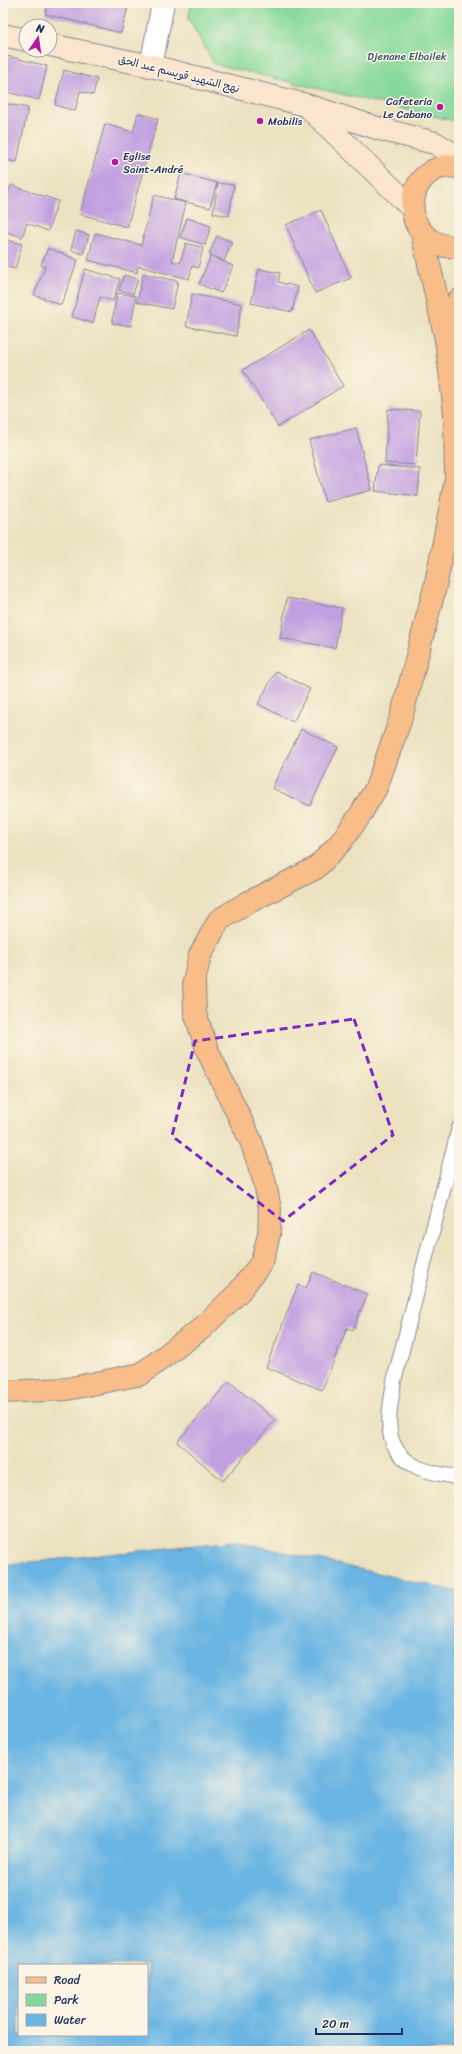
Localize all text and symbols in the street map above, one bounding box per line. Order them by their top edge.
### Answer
north arrow [18,18,58,58]
text: N [33,18,46,39]
park label: Djenane Elbailek [367,47,447,66]
street label: نهج الشهيد قويسم عبد الحق [116,50,242,98]
place label: Cafeteria Le Cabano [383,92,432,124]
marker: Cafeteria Le Cabano [435,102,445,112]
place label: Mobilis [268,112,303,131]
marker: Mobilis [255,116,265,126]
place label: Eglise Saint-André [123,147,184,179]
marker: Eglise Saint-André [110,157,120,167]
legend [18,1964,148,2036]
text: Road [54,1969,81,1991]
text: Park [54,1989,79,2011]
text: Water [54,2009,87,2031]
scale bar [316,2010,402,2036]
text: 20 m [322,2013,349,2035]

